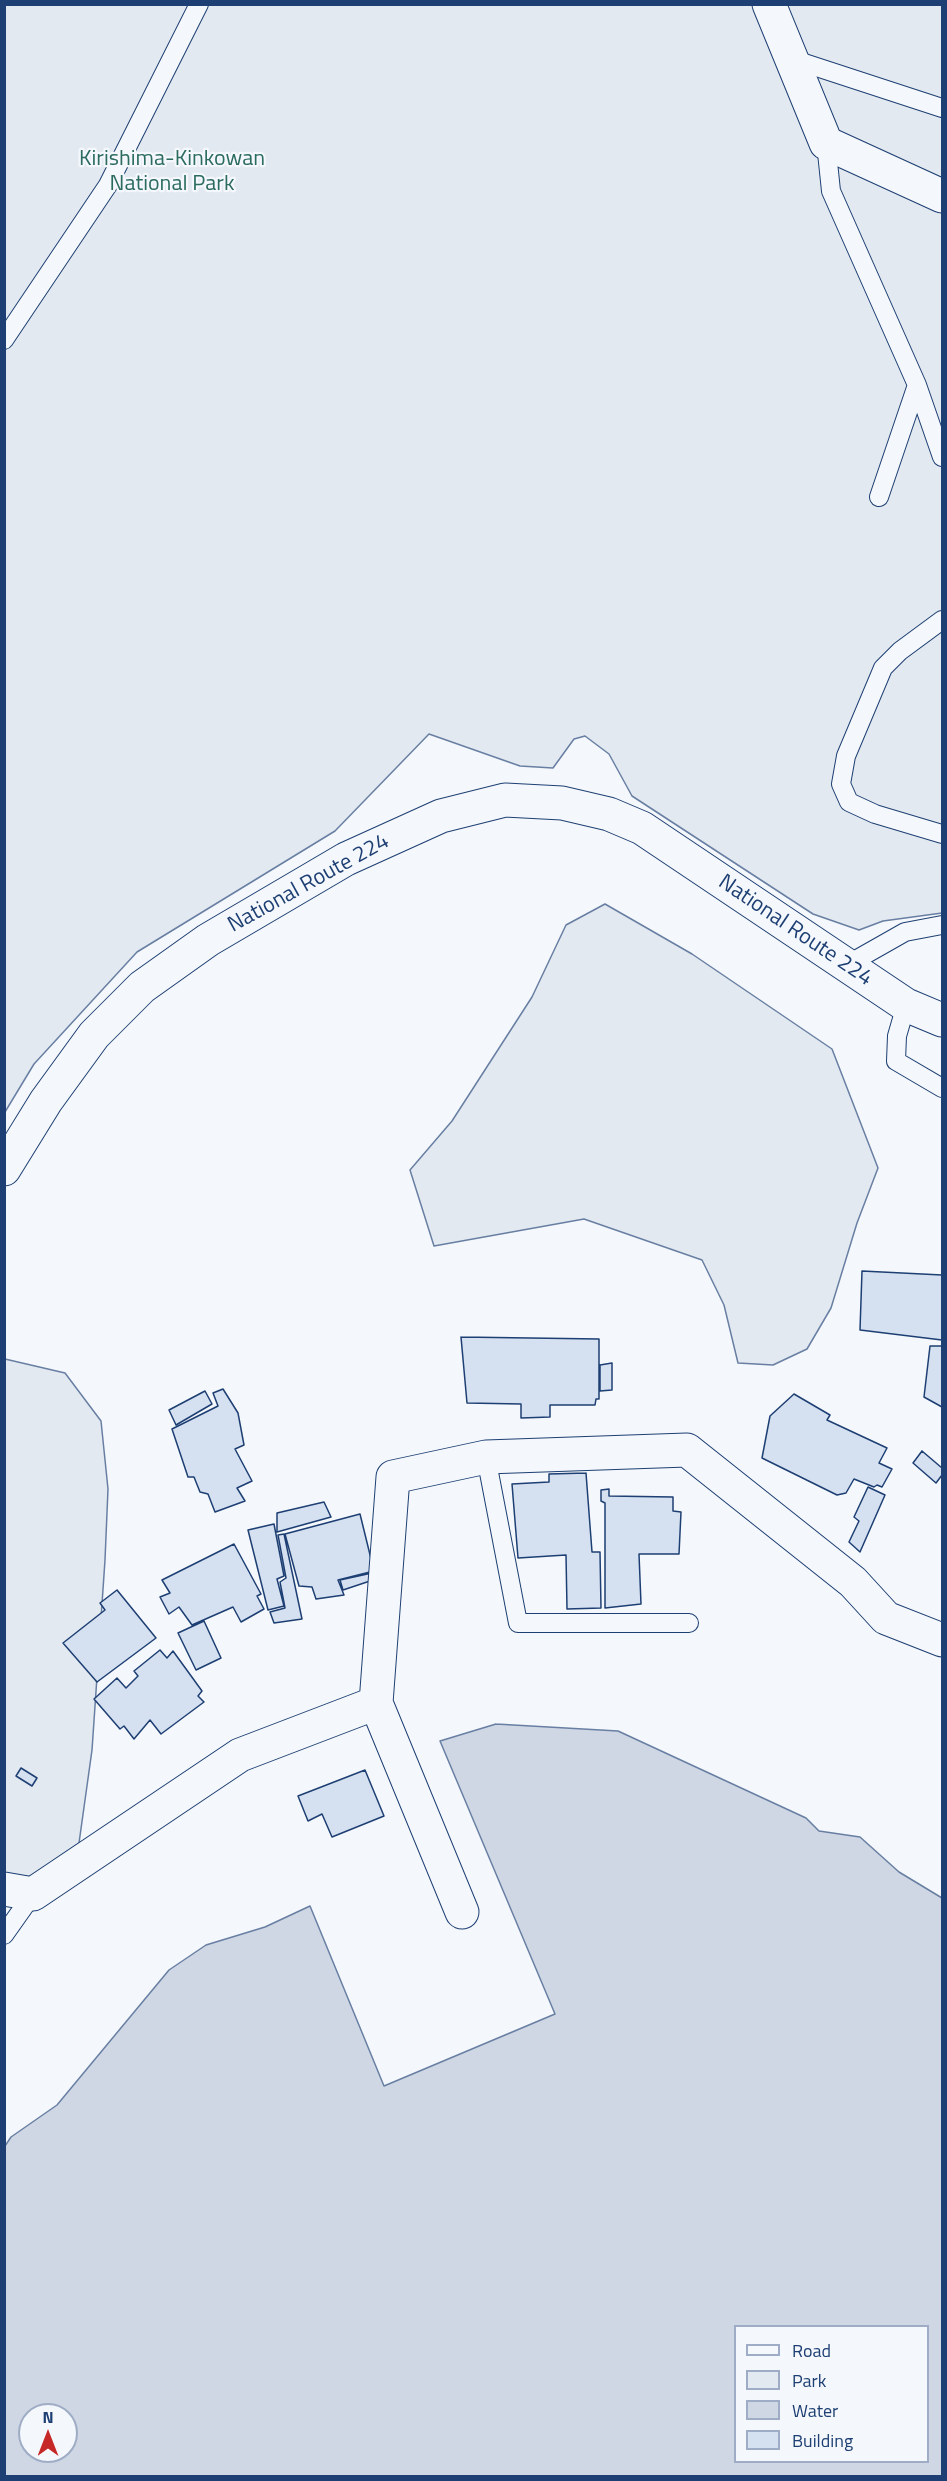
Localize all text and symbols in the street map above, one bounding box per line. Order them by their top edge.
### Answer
park label: Kirishima-Kinkowan National Park [79,147,265,198]
street label: National Route 224 [224,829,394,939]
street label: National Route 224 [713,870,877,992]
legend [734,2325,929,2463]
text: Road [792,2337,831,2364]
text: Park [792,2367,826,2394]
text: Water [792,2397,838,2424]
north arrow [18,2403,78,2463]
text: N [42,2405,54,2429]
text: Building [792,2427,853,2454]

